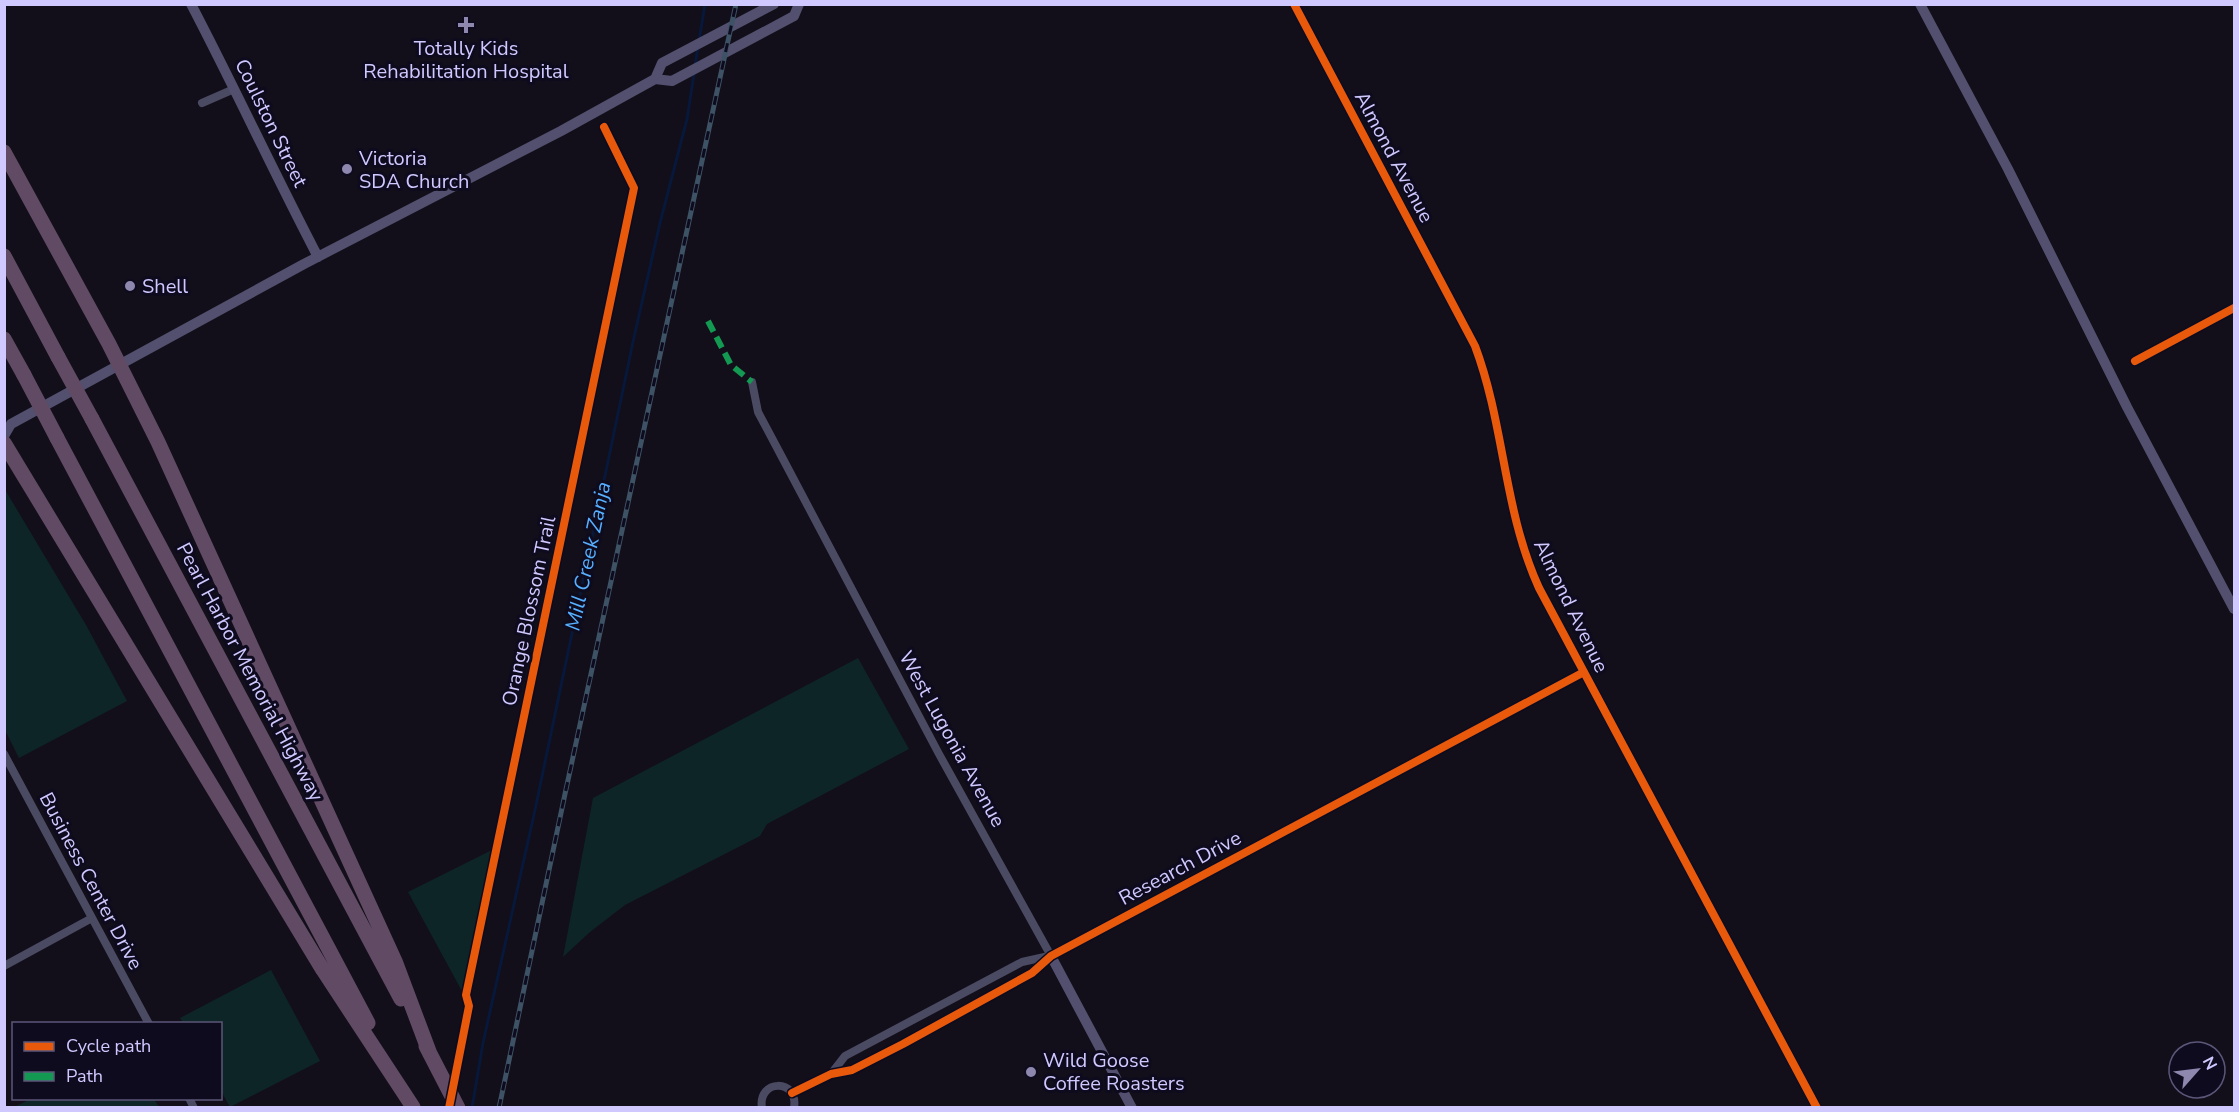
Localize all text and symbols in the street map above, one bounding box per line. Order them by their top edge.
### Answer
marker: Totally Kids Rehabilitation Hospital [457,16,475,34]
place label: Totally Kids Rehabilitation Hospital [363,35,569,85]
street label: Coulston Street [228,54,314,193]
street label: Almond Avenue [1348,87,1440,227]
place label: Victoria SDA Church [358,145,469,195]
marker: Victoria SDA Church [340,162,354,176]
place label: Shell [142,273,188,300]
marker: Shell [123,279,137,293]
water label: Mill Creek Zanja [559,479,617,633]
street label: Orange Blossom Trail [496,513,562,709]
street label: Almond Avenue [1527,535,1615,677]
street label: Pearl Harbor Memorial Highway [170,538,330,807]
street label: West Lugonia Avenue [892,646,1012,832]
street label: Business Center Drive [33,788,149,974]
street label: Research Drive [1114,824,1246,912]
legend [12,1022,222,1100]
text: Cycle path [66,1034,151,1058]
north arrow [2167,1040,2227,1100]
place label: Wild Goose Coffee Roasters [1043,1047,1185,1097]
text: N [2197,1053,2222,1074]
text: Path [66,1064,103,1088]
marker: Wild Goose Coffee Roasters [1024,1065,1038,1079]

